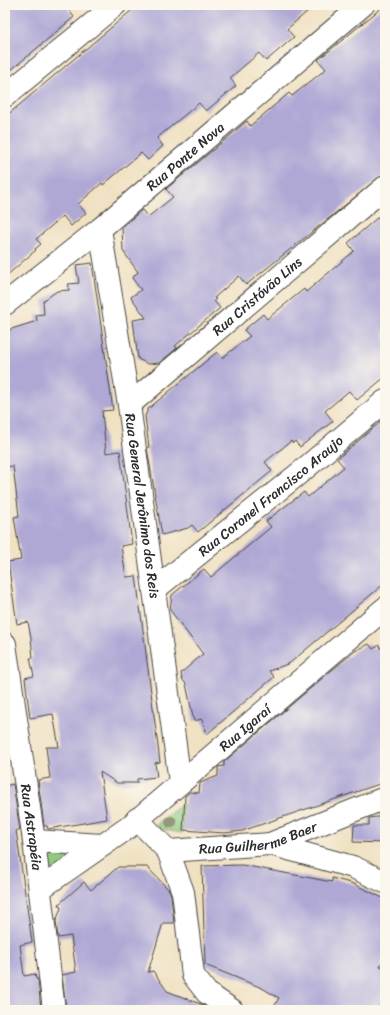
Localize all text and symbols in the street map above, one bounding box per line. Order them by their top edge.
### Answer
street label: Rua Ponte Nova [140,115,230,197]
street label: Rua Cristóvão Lins [206,250,308,342]
street label: Rua General Jerônimo dos Reis [118,412,168,600]
street label: Rua Coronel Francisco Araujo [192,429,349,563]
street label: Rua Igaraí [213,696,279,758]
street label: Rua Astrapéia [13,782,50,872]
street label: Rua Guilherme Baer [198,813,322,861]

